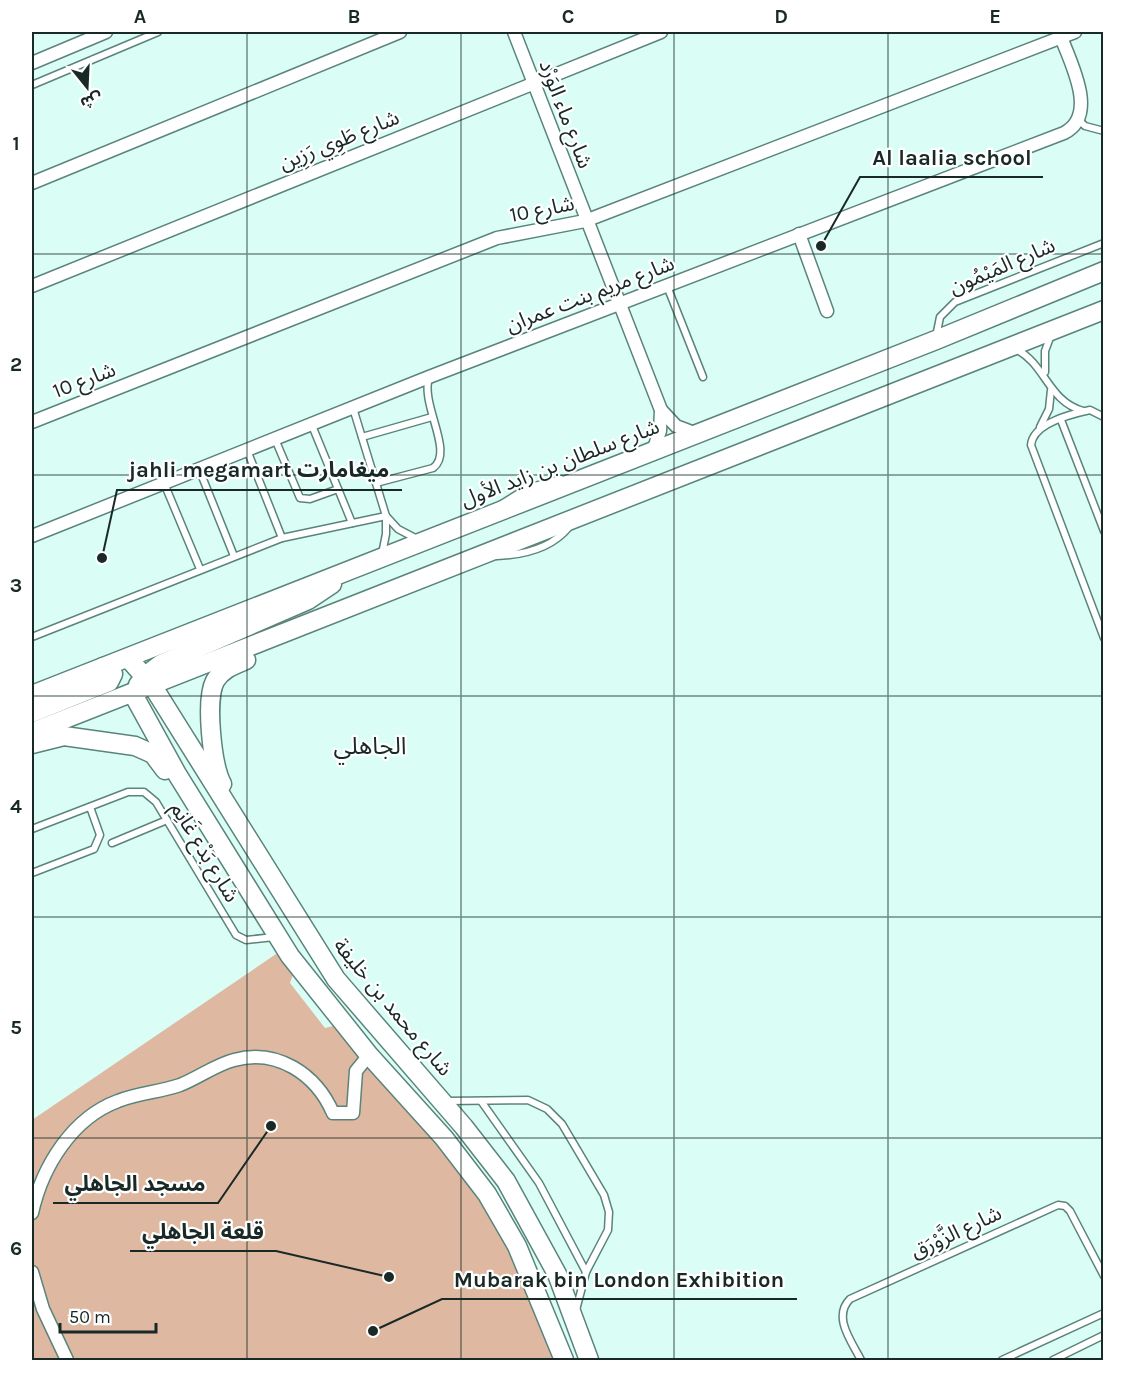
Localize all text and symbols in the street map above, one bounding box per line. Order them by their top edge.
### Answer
text: A [134,5,147,28]
text: B [348,5,360,28]
text: C [562,5,574,28]
text: D [774,5,788,28]
text: E [989,5,1001,28]
street label: شارع ماء الوَرْد [532,56,598,173]
north arrow [57,57,117,117]
text: ش [78,88,105,113]
street label: شارع طَوِي رَزِين [275,105,404,179]
text: 1 [12,132,20,155]
callout: Al laalia school [860,137,1043,177]
text: Al laalia school [872,145,1032,171]
street label: شارع 10 [508,191,577,230]
street label: شارع المَيْمُون [945,233,1060,302]
street label: شارع مريم بنت عمران [502,251,679,340]
text: 2 [10,353,22,376]
street label: شارع 10 [49,357,120,406]
street label: شارع سلطان بن زايد الأول [457,414,664,515]
callout: jahli megamart ميغامارت [117,450,402,490]
text: jahli megamart ميغامارت [127,457,389,483]
text: 3 [10,574,22,597]
district label: الجاهلي [334,732,406,765]
text: 4 [10,795,22,818]
street label: شارع بَدْع غَانِم [163,797,245,908]
street label: شارع محمد بن خليفة [326,934,457,1082]
text: 5 [10,1016,22,1039]
callout: مسجد الجاهلي [53,1163,218,1203]
text: مسجد الجاهلي [65,1171,205,1201]
street label: شارع الزَّوْرَق [905,1198,1006,1266]
callout: قلعة الجاهلي [130,1211,276,1251]
text: قلعة الجاهلي [142,1219,264,1249]
text: 6 [10,1237,22,1260]
callout: Mubarak bin London Exhibition [442,1259,797,1299]
text: Mubarak bin London Exhibition [454,1267,784,1293]
scale bar [60,1296,156,1334]
text: 50 m [69,1306,111,1328]

